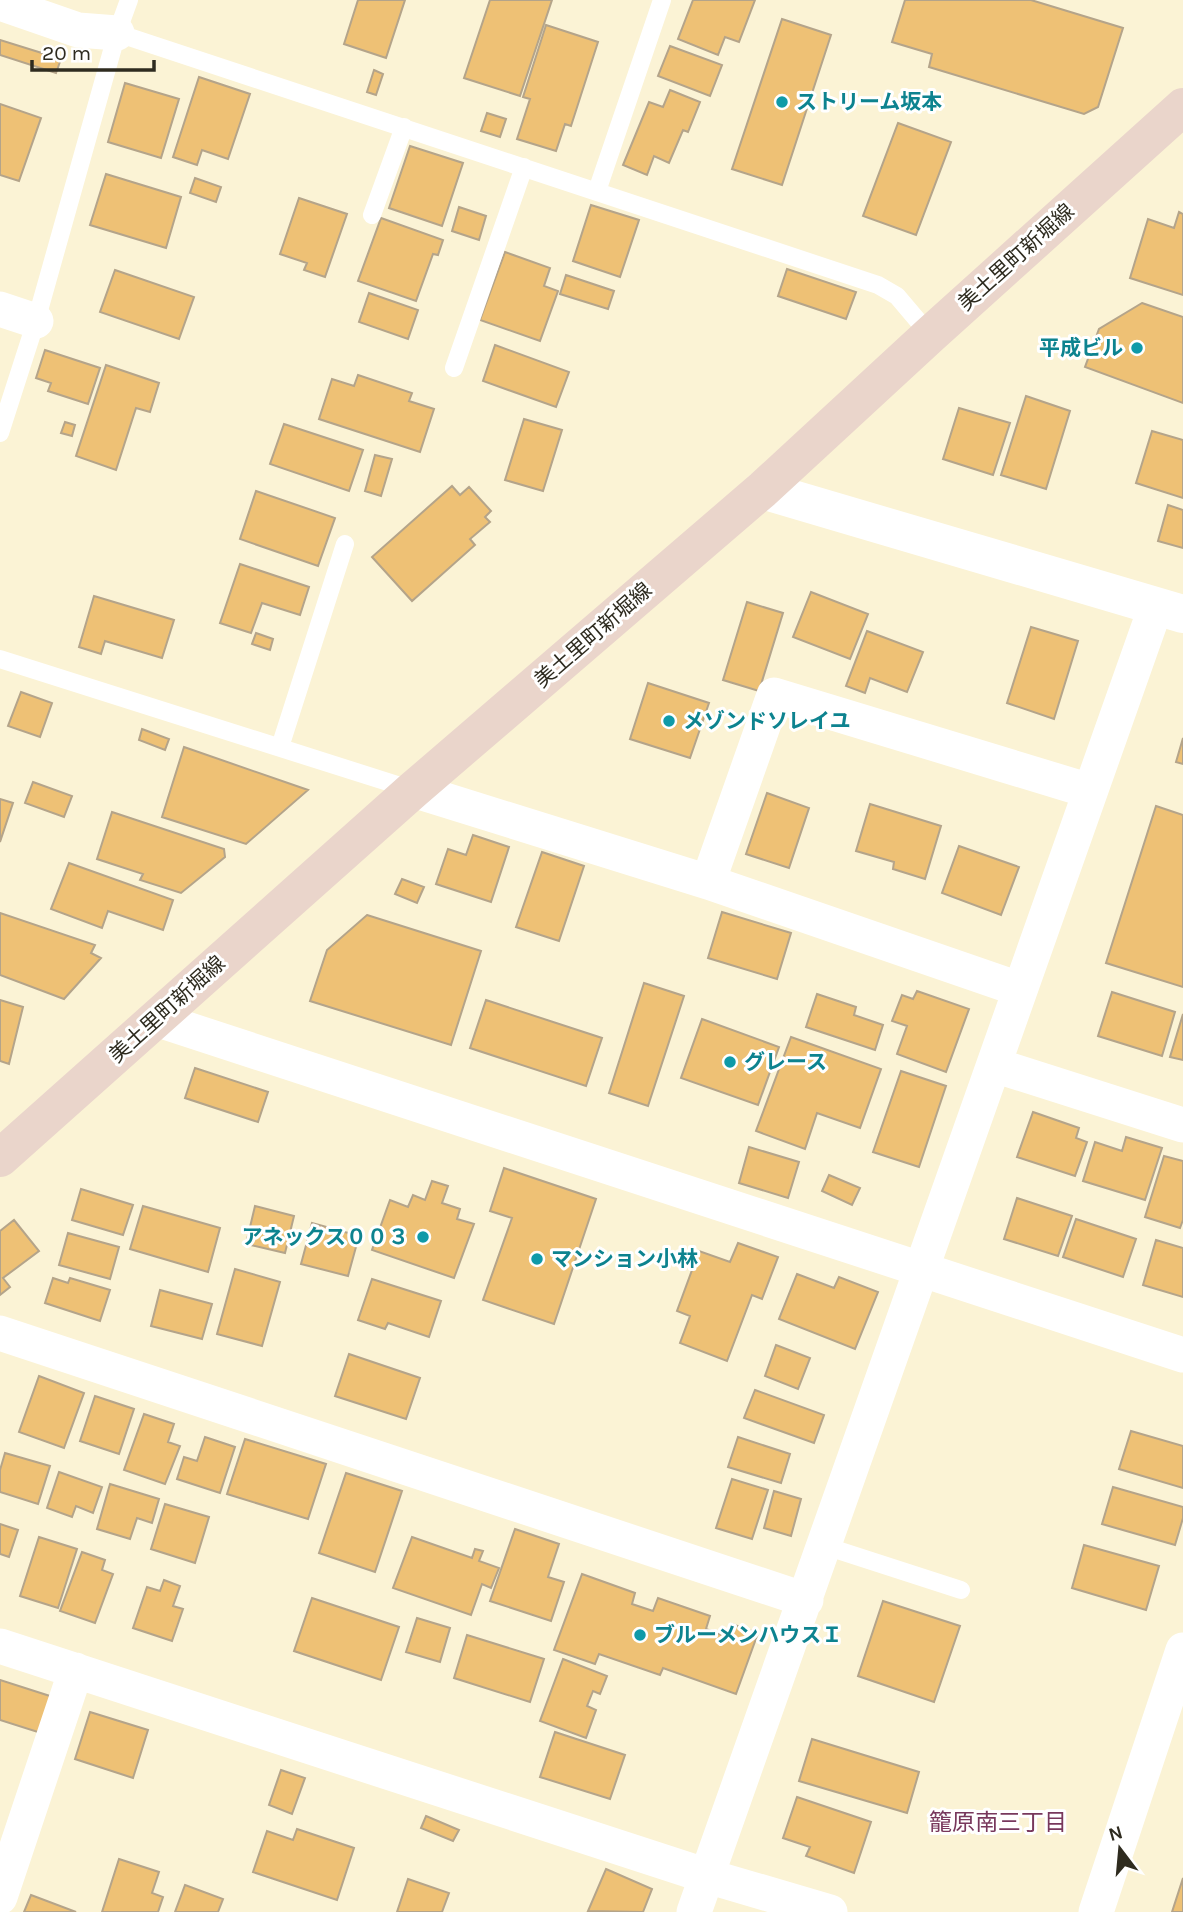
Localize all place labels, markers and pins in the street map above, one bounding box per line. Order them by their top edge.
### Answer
place label: ストリーム坂本 [796,90,942,114]
marker: ストリーム坂本 [774,94,790,110]
place label: 平成ビル [1039,336,1123,360]
marker: 平成ビル [1129,340,1145,356]
place label: メゾンドソレイユ [683,709,851,733]
marker: メゾンドソレイユ [661,713,677,729]
place label: グレース [744,1050,827,1074]
marker: グレース [722,1054,738,1070]
place label: アネックス００３ [242,1225,409,1249]
marker: アネックス００３ [415,1229,431,1245]
place label: マンション小林 [551,1247,698,1271]
marker: マンション小林 [529,1251,545,1267]
place label: ブルーメンハウスＩ [654,1623,842,1647]
marker: ブルーメンハウスＩ [632,1627,648,1643]

